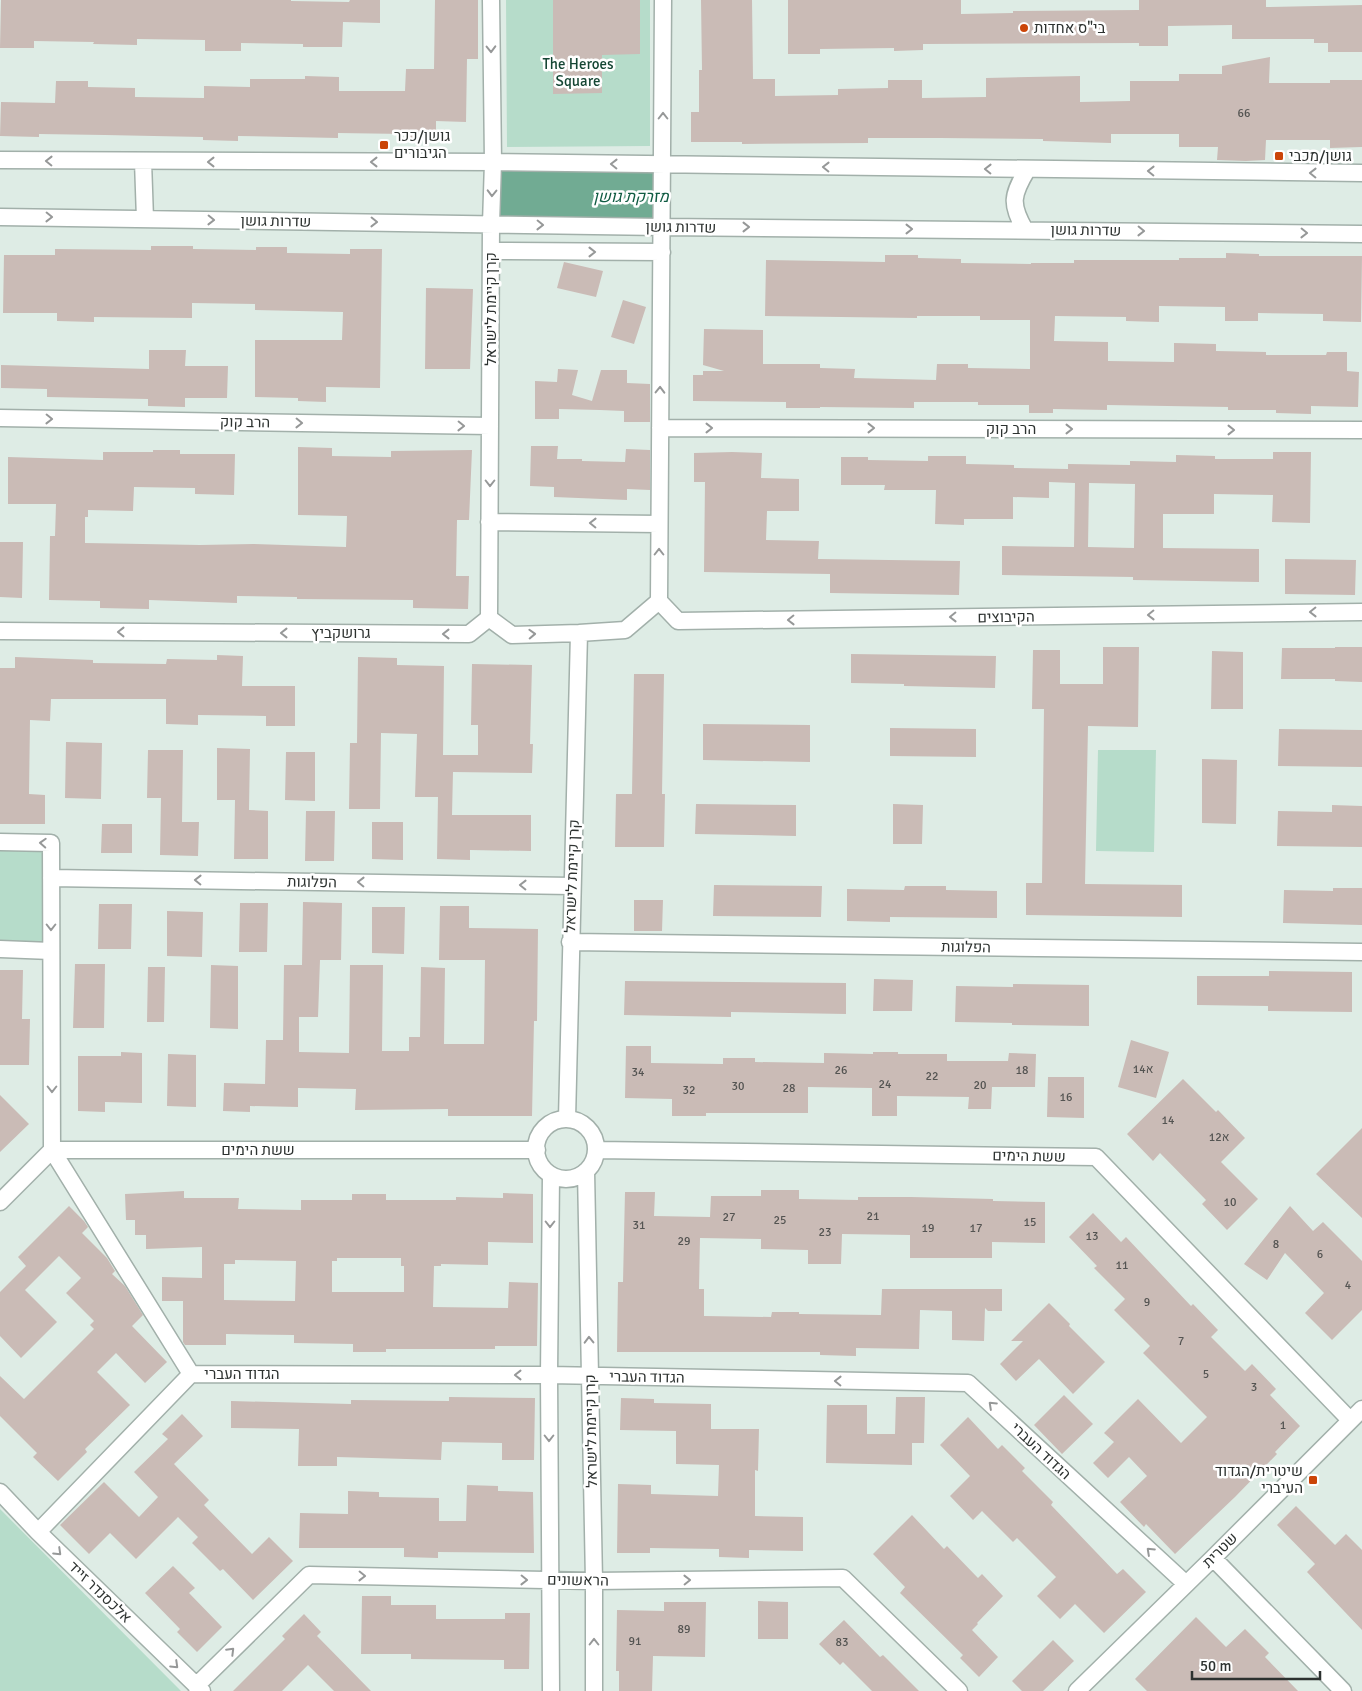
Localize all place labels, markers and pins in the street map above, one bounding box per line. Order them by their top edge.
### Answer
place label: בי"ס אחדות [1034,19,1105,37]
marker: בי"ס אחדות [1018,22,1030,34]
place label: גושן/ככר הגיבורים [394,127,450,162]
marker: גושן/ככר הגיבורים [378,139,390,151]
place label: גושן/מכבי [1289,147,1352,165]
marker: גושן/מכבי [1273,150,1285,162]
place label: שיטרית/הגדוד העיברי [1215,1462,1303,1497]
marker: שיטרית/הגדוד העיברי [1307,1474,1319,1486]

